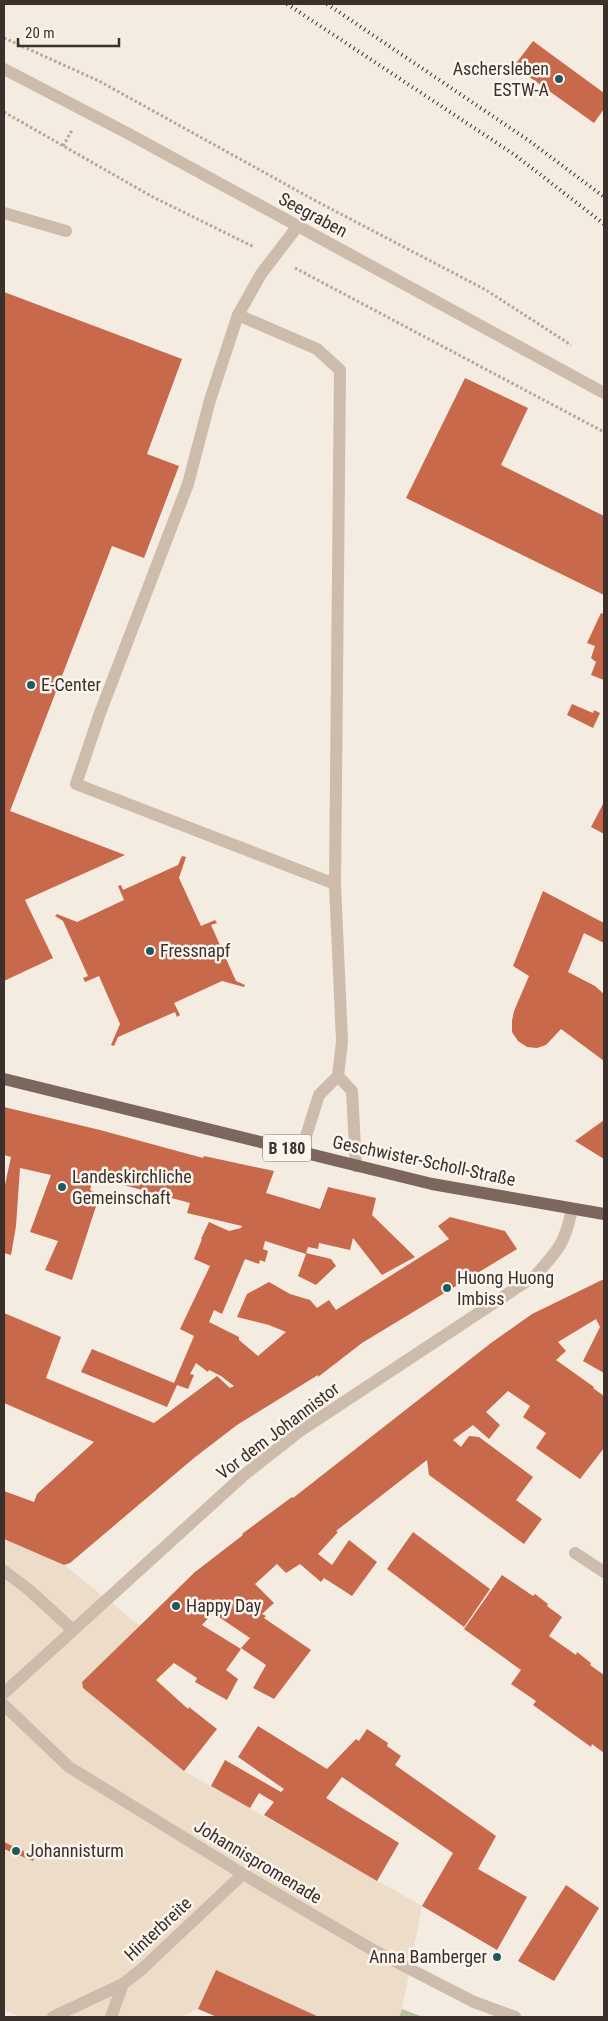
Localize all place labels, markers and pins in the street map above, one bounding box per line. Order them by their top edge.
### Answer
place label: Aschersleben ESTW-A [453,58,550,100]
marker: Aschersleben ESTW-A [553,73,565,85]
place label: E-Center [41,674,102,695]
marker: E-Center [25,679,37,691]
place label: Fressnapf [160,940,231,961]
marker: Fressnapf [144,945,156,957]
place label: Landeskirchliche Gemeinschaft [72,1166,192,1208]
marker: Landeskirchliche Gemeinschaft [56,1181,68,1193]
place label: Huong Huong Imbiss [457,1267,554,1309]
marker: Huong Huong Imbiss [441,1282,453,1294]
place label: Happy Day [186,1595,262,1616]
marker: Happy Day [170,1600,182,1612]
place label: Johannisturm [26,1840,124,1861]
marker: Johannisturm [10,1845,22,1857]
place label: Anna Bamberger [369,1946,488,1967]
marker: Anna Bamberger [491,1951,503,1963]

